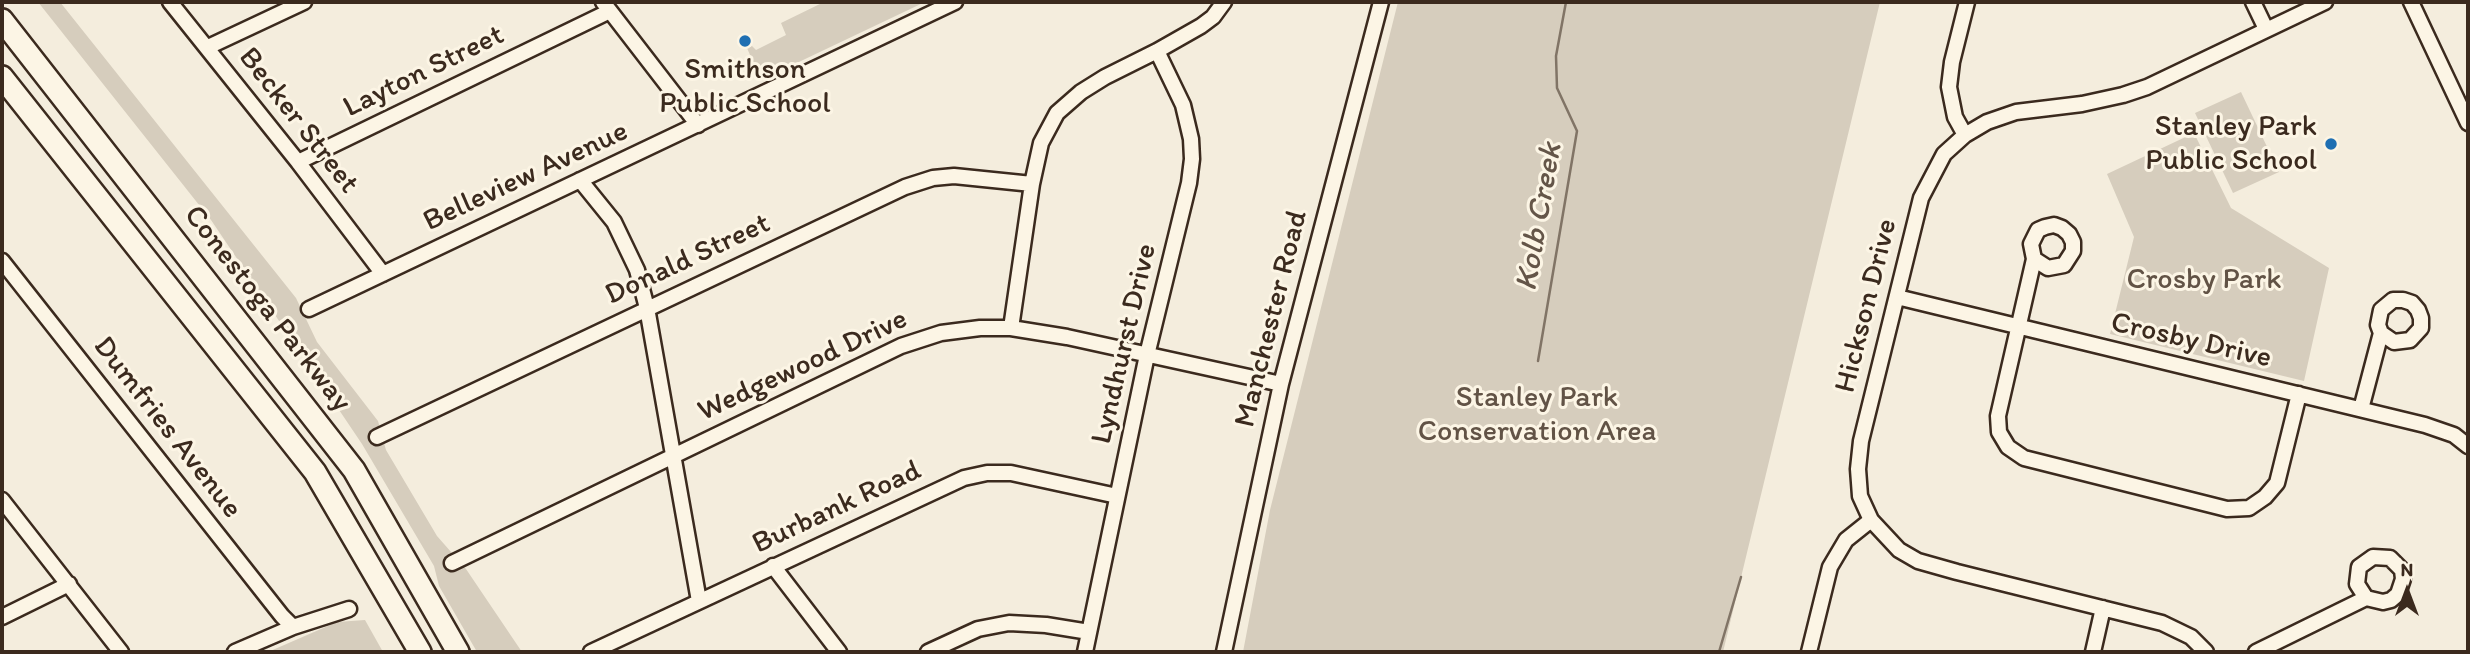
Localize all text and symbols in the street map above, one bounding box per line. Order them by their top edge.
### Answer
street label: Layton Street [338,18,510,126]
marker: Smithson Public School [737,33,753,49]
street label: Becker Street [230,41,366,201]
place label: Smithson Public School [659,52,831,122]
place label: Stanley Park Public School [2145,109,2317,180]
street label: Belleview Avenue [418,114,634,240]
marker: Stanley Park Public School [2323,136,2339,152]
water label: Kolb Creek [1508,140,1572,294]
street label: Conestoga Parkway [175,199,359,419]
street label: Donald Street [600,206,776,314]
street label: Manchester Road [1228,207,1316,431]
street label: Hickson Drive [1828,215,1906,397]
street label: Lyndhurst Drive [1084,240,1166,448]
park label: Crosby Park [2126,262,2282,298]
street label: Wedgewood Drive [693,302,913,430]
street label: Crosby Drive [2107,305,2275,377]
street label: Dumfries Avenue [85,330,249,526]
park label: Stanley Park Conservation Area [1418,380,1656,450]
street label: Burbank Road [747,453,927,563]
north arrow [2372,556,2442,626]
text: N [2401,558,2413,581]

